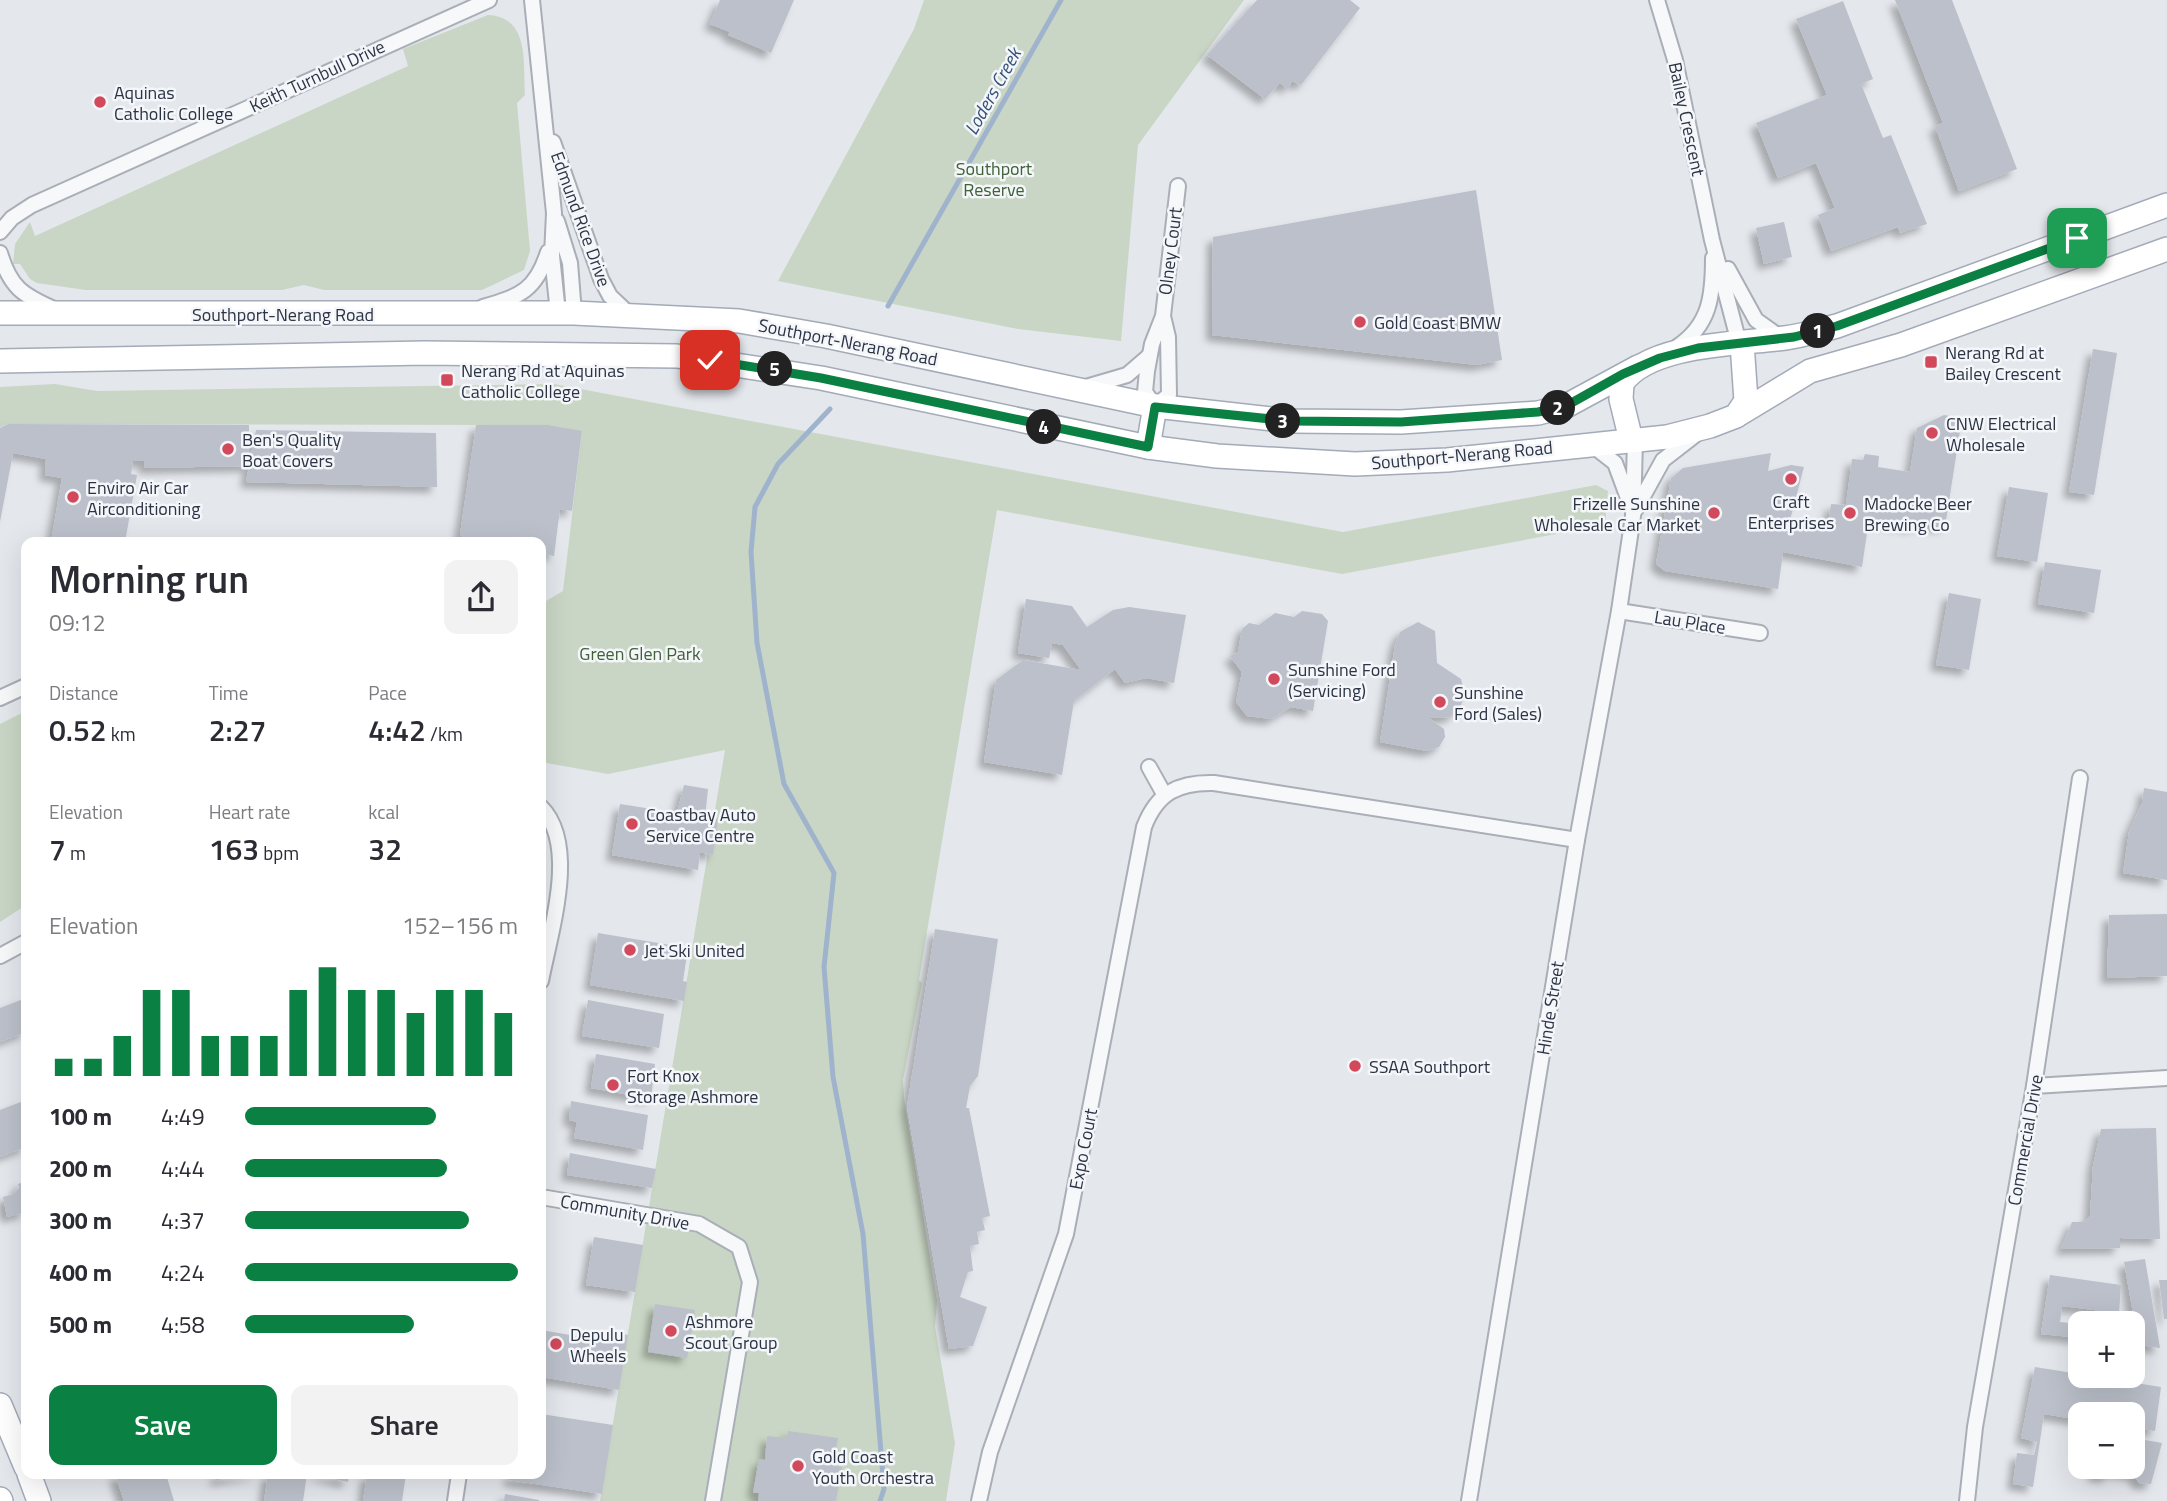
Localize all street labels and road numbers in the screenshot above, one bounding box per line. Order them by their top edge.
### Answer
street label: Keith Turnbull Drive [245,33,389,119]
street label: Bailey Crescent [1662,60,1712,179]
street label: Edmund Rice Drive [544,148,618,290]
street label: Olney Court [1151,205,1189,297]
street label: Southport-Nerang Road [192,301,374,328]
street label: Southport-Nerang Road [756,311,940,373]
street label: Southport-Nerang Road [1370,434,1554,476]
street label: Lau Place [1652,603,1728,641]
street label: Hinde Street [1529,958,1571,1057]
street label: Commercial Drive [2000,1072,2050,1208]
street label: Expo Court [1062,1105,1104,1192]
street label: Community Drive [558,1187,692,1237]

